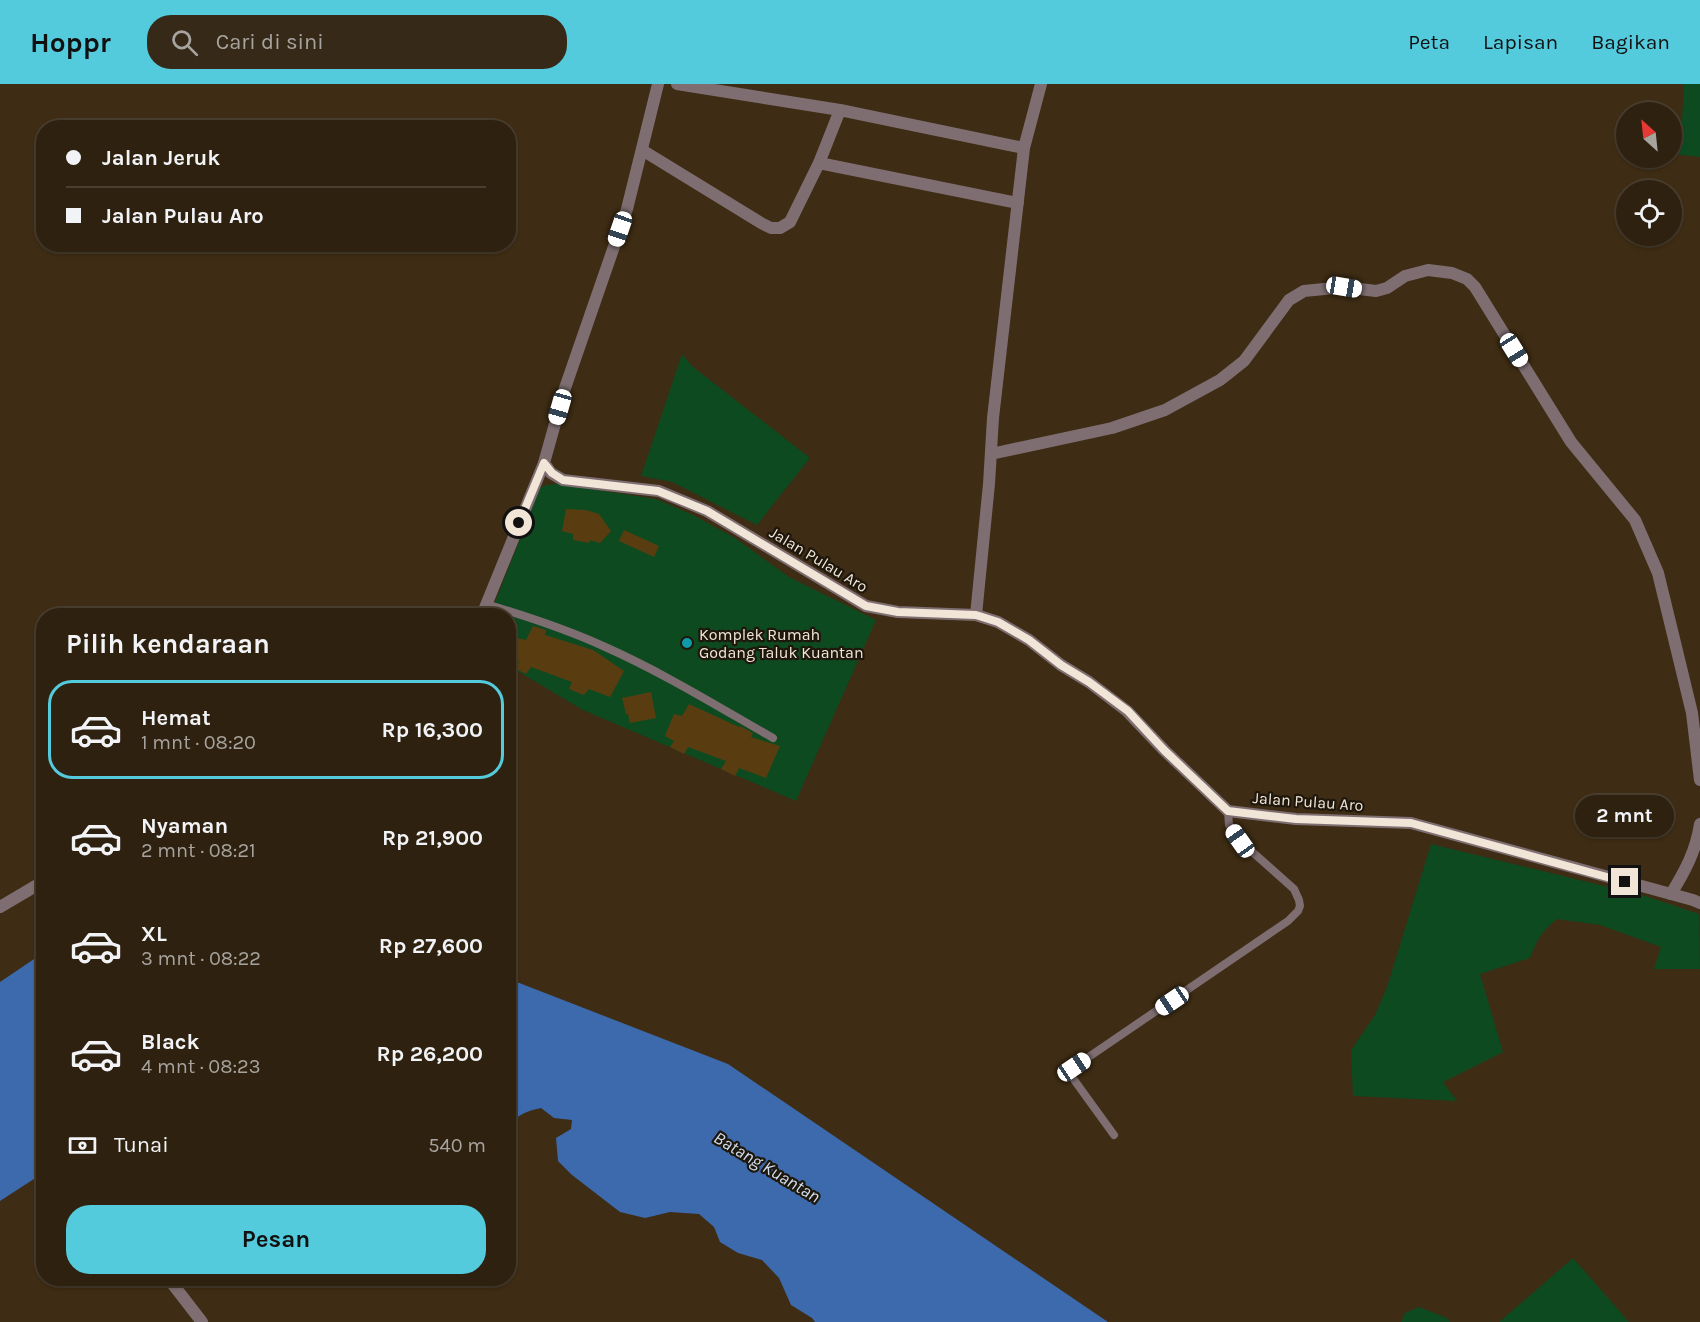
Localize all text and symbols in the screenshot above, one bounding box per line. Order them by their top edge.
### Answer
search box [147,15,567,69]
text: Hoppr [30,26,111,59]
icon: search [168,26,201,59]
text: Cari di sini [216,29,324,55]
text: Peta [1408,30,1450,54]
text: Lapisan [1483,30,1558,54]
text: Bagikan [1591,30,1670,54]
north arrow [1616,102,1682,168]
map controls [1616,102,1682,246]
text: Jalan Jeruk [102,145,220,171]
button: locate [1616,180,1682,246]
text: Jalan Pulau Aro [102,203,264,229]
car [606,209,634,249]
car [1325,275,1363,299]
car [1497,330,1531,370]
car [546,387,574,427]
route start [505,509,532,536]
street label: Jalan Pulau Aro [766,523,871,596]
place label: Komplek Rumah Godang Taluk Kuantan [699,625,864,662]
text: Pilih kendaraan [66,628,270,660]
marker: Komplek Rumah Godang Taluk Kuantan [680,636,694,650]
icon: car [69,703,123,757]
text: Hemat [141,705,211,731]
text: Rp 16,300 [382,717,483,743]
text: 1 mnt · 08:20 [141,731,256,754]
street label: Jalan Pulau Aro [1252,788,1364,815]
callout: 2 mnt [1576,795,1674,837]
text: 2 mnt [1596,804,1653,827]
icon: car [69,811,123,865]
text: Nyaman [141,813,228,839]
car [1222,821,1258,861]
text: Rp 21,900 [382,825,483,851]
text: 2 mnt · 08:21 [141,839,256,862]
route end [1611,868,1638,895]
icon: car [69,919,123,973]
text: XL [141,921,167,947]
text: Rp 27,600 [379,933,483,959]
text: 3 mnt · 08:22 [141,947,261,970]
car [1152,983,1192,1019]
icon: car [69,1027,123,1081]
text: Black [141,1029,200,1055]
text: Rp 26,200 [376,1041,483,1067]
car [1054,1049,1094,1085]
text: 4 mnt · 08:23 [141,1055,260,1078]
water label: Batang Kuantan [710,1127,824,1207]
icon: cash [66,1129,99,1162]
text: Tunai [114,1132,169,1158]
text: 540 m [428,1134,486,1157]
button: Pesan [66,1205,486,1274]

